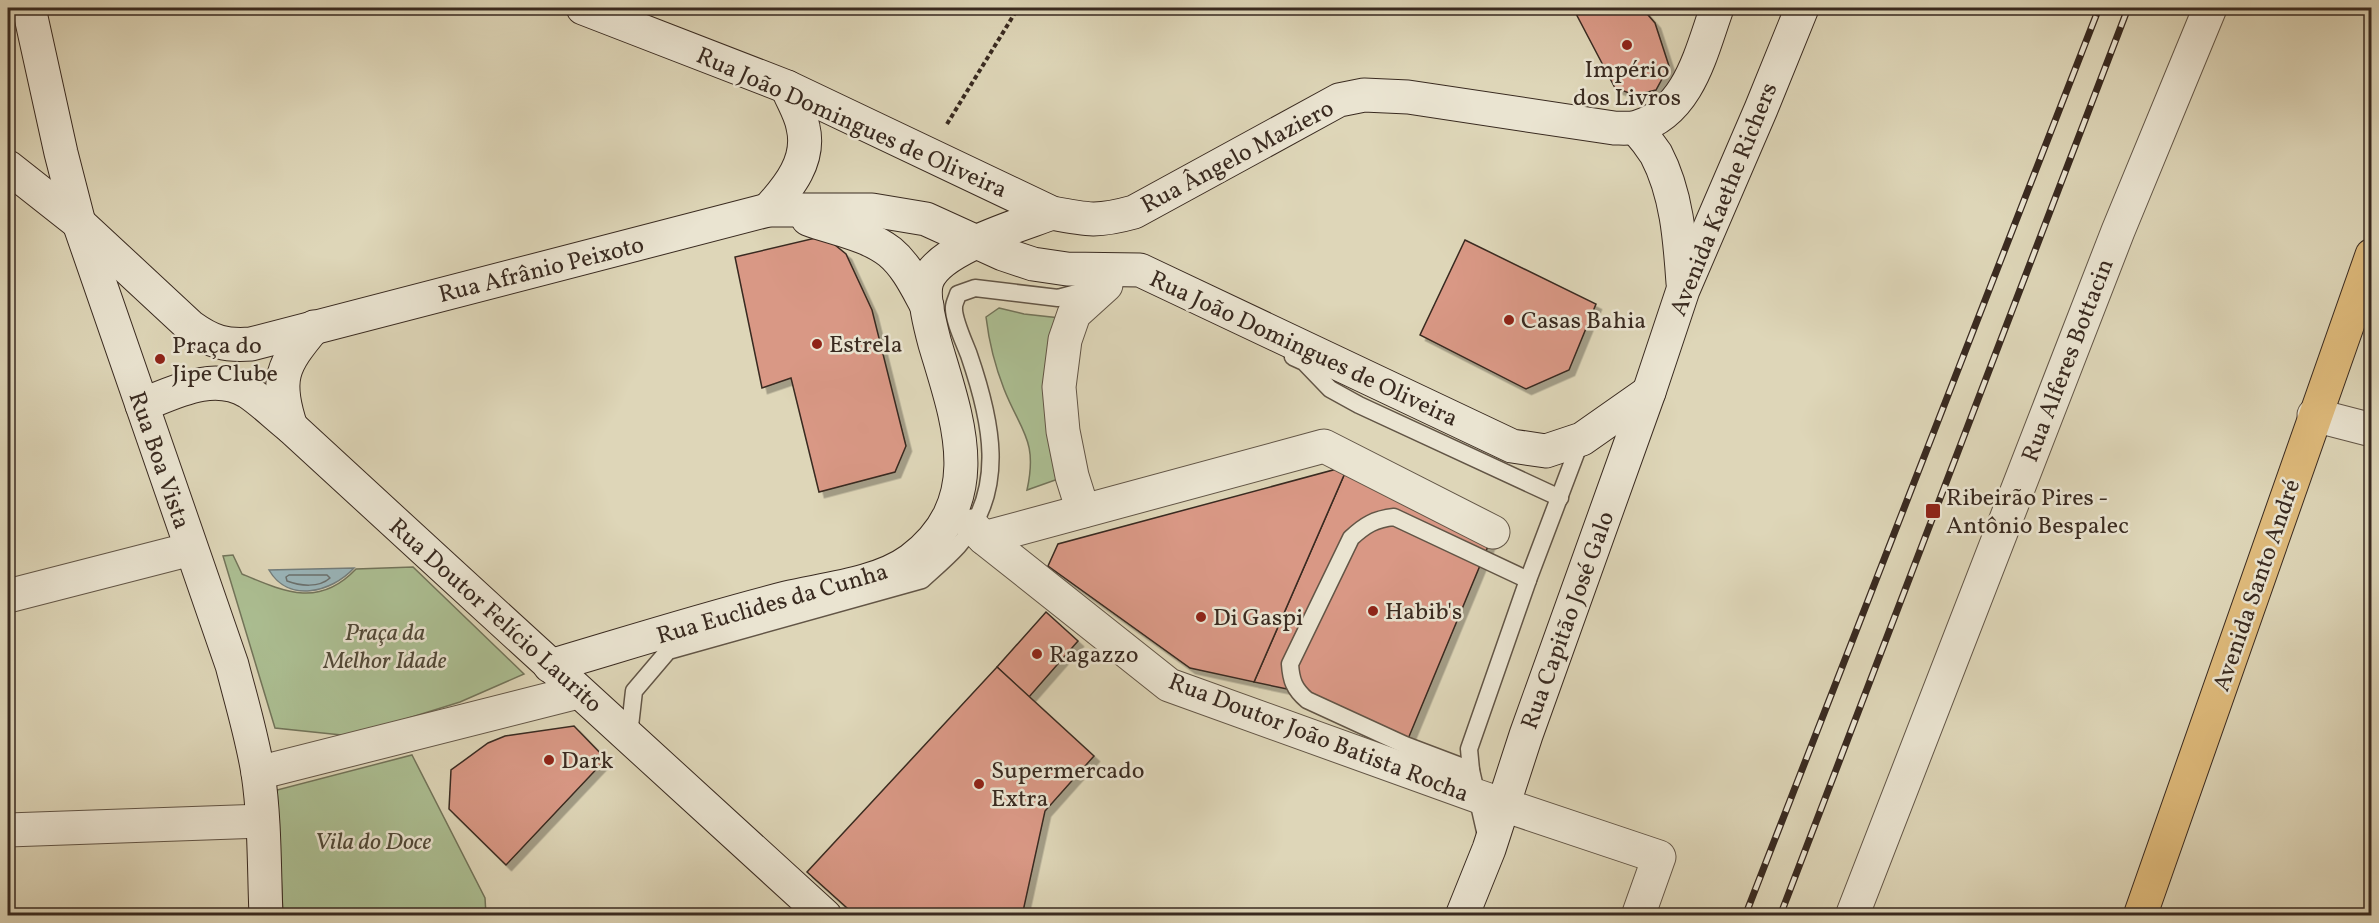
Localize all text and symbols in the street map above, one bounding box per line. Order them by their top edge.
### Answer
marker: Império dos Livros [1620,38,1634,52]
street label: Rua João Domingues de Oliveira [690,40,1012,208]
place label: Império dos Livros [1573,54,1681,116]
street label: Avenida Kaethe Richers [1662,78,1787,322]
street label: Rua Ângelo Maziero [1135,93,1340,223]
street label: Rua Afrânio Peixoto [435,229,648,313]
street label: Rua Alferes Bottacin [2014,254,2123,467]
street label: Rua João Domingues de Oliveira [1143,263,1463,436]
place label: Casas Bahia [1521,305,1646,339]
marker: Casas Bahia [1502,313,1516,327]
place label: Estrela [829,329,903,363]
place label: Praça do Jipe Clube [172,330,278,392]
marker: Estrela [810,337,824,351]
marker: Praça do Jipe Clube [153,352,167,366]
street label: Rua Boa Vista [119,387,198,534]
street label: Avenida Santo André [2206,475,2310,696]
place label: Ribeirão Pires - Antônio Bespalec [1946,482,2129,544]
marker: Ribeirão Pires - Antônio Bespalec [1924,502,1942,520]
street label: Rua Capitão José Galo [1514,507,1624,734]
street label: Rua Doutor Felício Laurito [380,511,609,722]
street label: Rua Euclides da Cunha [653,556,892,654]
place label: Habib's [1385,596,1462,630]
place label: Di Gaspi [1213,602,1303,636]
marker: Habib's [1366,604,1380,618]
marker: Di Gaspi [1194,610,1208,624]
park label: Praça da Melhor Idade [323,617,447,679]
place label: Ragazzo [1049,639,1138,673]
marker: Ragazzo [1030,647,1044,661]
street label: Rua Doutor João Batista Rocha [1163,666,1473,812]
place label: Dark [561,745,614,779]
marker: Dark [542,753,556,767]
place label: Supermercado Extra [991,755,1145,817]
marker: Supermercado Extra [972,777,986,791]
park label: Vila do Doce [315,826,432,860]

